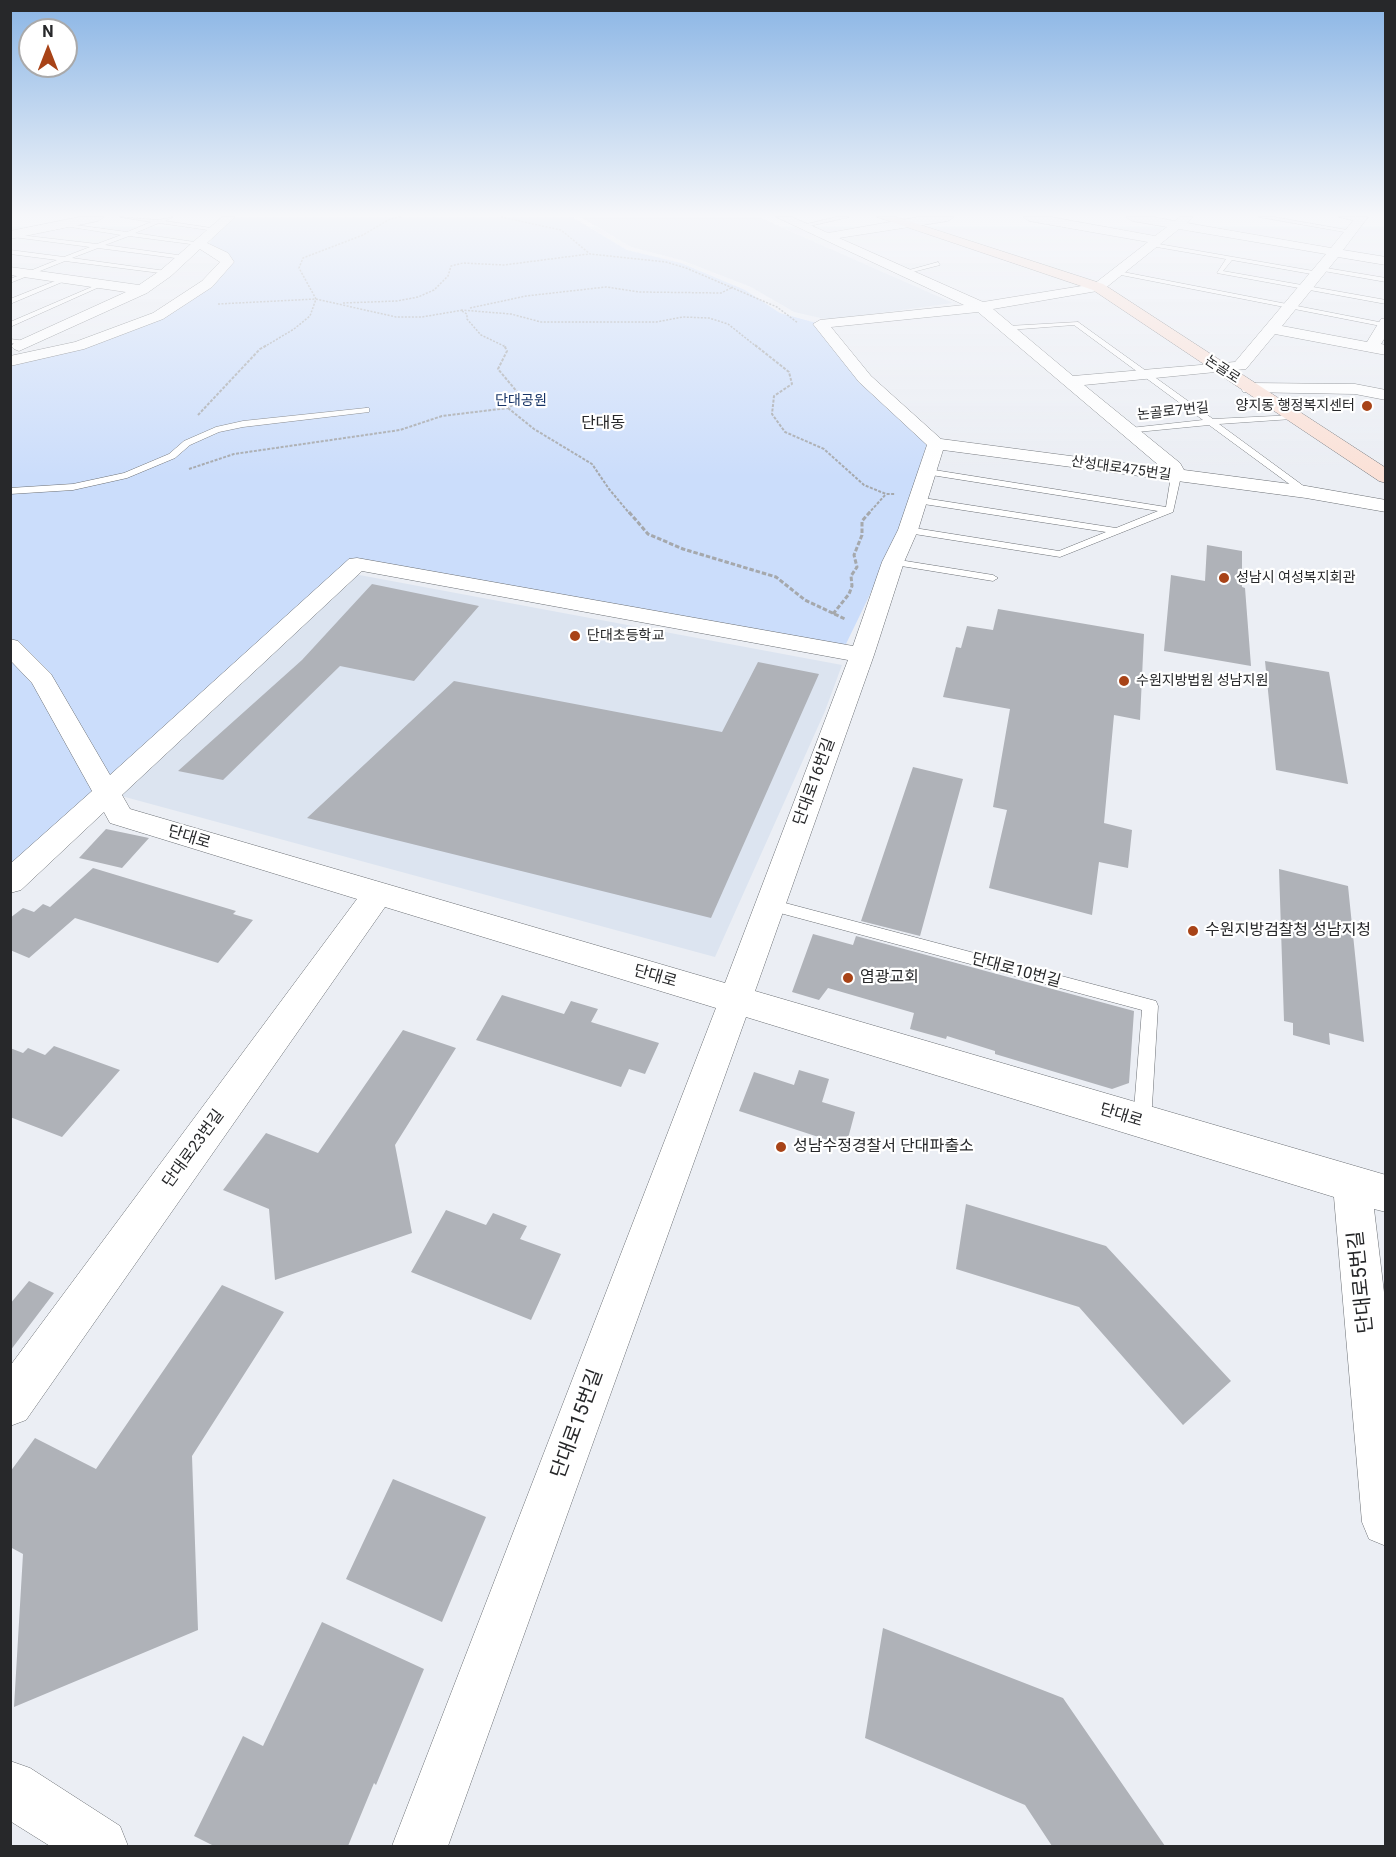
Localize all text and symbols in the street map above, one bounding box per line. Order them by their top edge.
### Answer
north arrow [18,18,78,78]
text: N [42,22,54,41]
street label: 논골로 [1201,352,1243,388]
park label: 단대공원 [495,393,547,409]
place label: 양지동 행정복지센터 [1236,398,1355,414]
marker: 양지동 행정복지센터 [1360,399,1374,413]
street label: 논골로7번길 [1136,400,1210,424]
district label: 단대동 [581,414,625,434]
street label: 산성대로475번길 [1070,454,1172,484]
place label: 성남시 여성복지회관 [1236,570,1355,586]
marker: 성남시 여성복지회관 [1217,571,1231,585]
place label: 단대초등학교 [587,628,664,644]
marker: 단대초등학교 [568,629,582,643]
place label: 수원지방법원 성남지원 [1136,673,1268,689]
marker: 수원지방법원 성남지원 [1117,674,1131,688]
street label: 단대로16번길 [790,736,840,828]
street label: 단대로 [165,822,213,854]
place label: 수원지방검찰청 성남지청 [1205,921,1371,941]
marker: 수원지방검찰청 성남지청 [1186,924,1200,938]
street label: 단대로10번길 [969,950,1063,992]
street label: 단대로 [631,962,679,992]
place label: 염광교회 [860,968,919,988]
marker: 염광교회 [841,971,855,985]
street label: 단대로 [1097,1100,1145,1132]
street label: 단대로23번길 [159,1106,229,1192]
place label: 성남수정경찰서 단대파출소 [793,1137,974,1157]
marker: 성남수정경찰서 단대파출소 [774,1140,788,1154]
street label: 단대로5번길 [1345,1229,1379,1335]
street label: 단대로15번길 [547,1366,609,1482]

